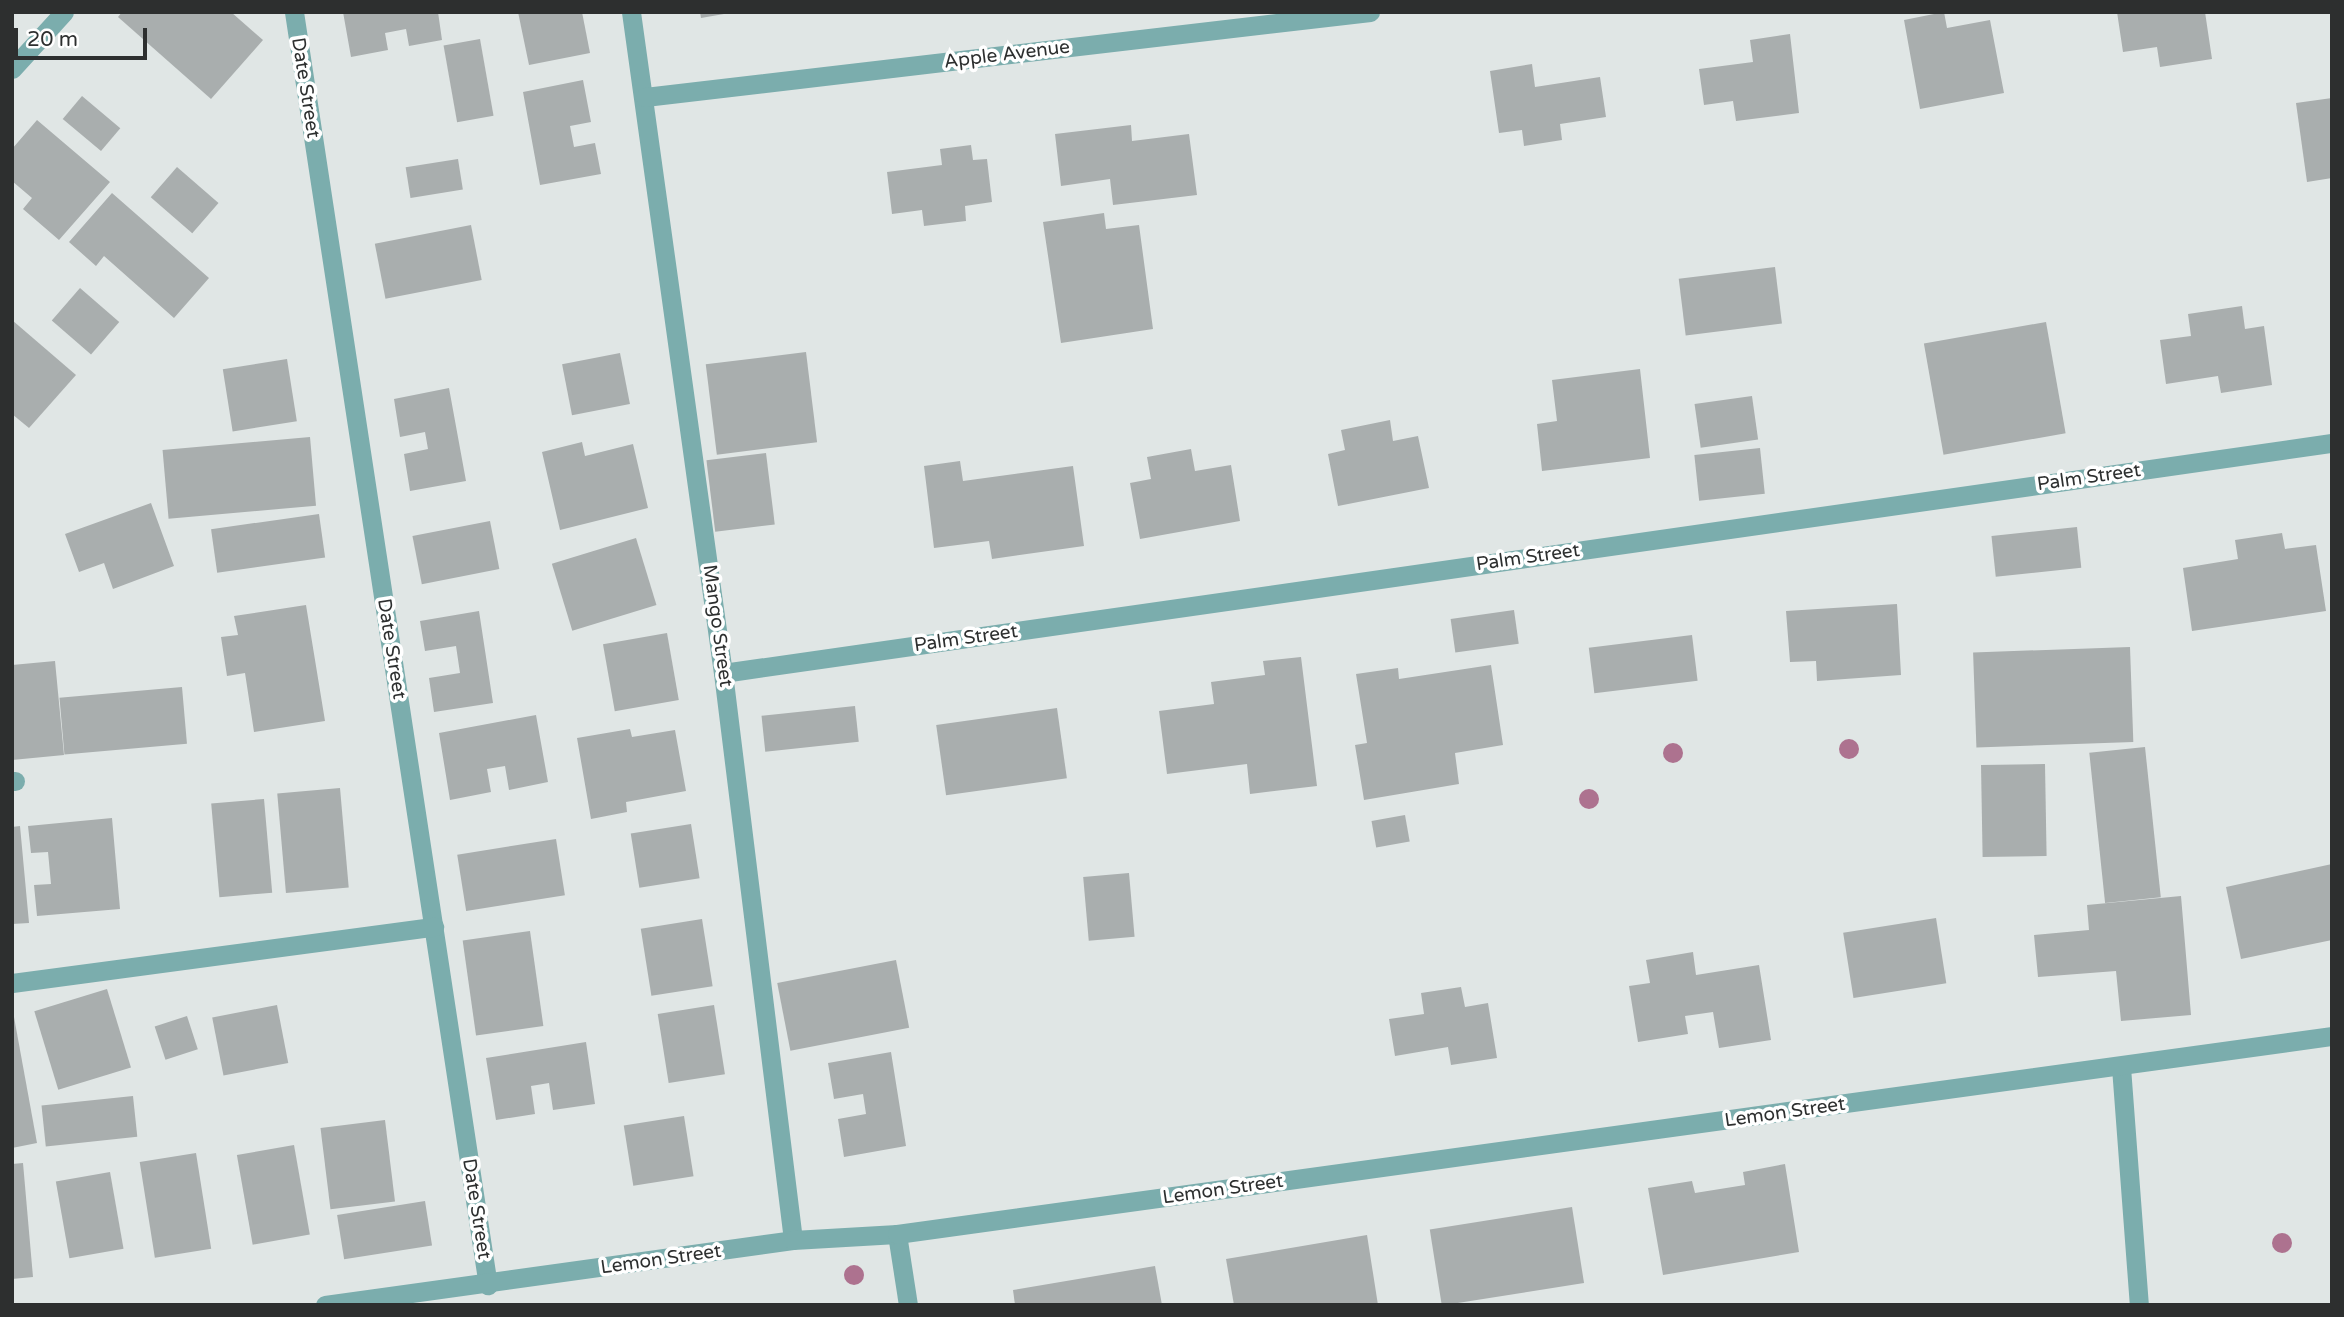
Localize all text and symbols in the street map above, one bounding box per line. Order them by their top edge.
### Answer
scale bar [18,14,150,58]
text: 20 m [27,27,78,52]
street label: Date Street [286,36,324,140]
street label: Apple Avenue [943,36,1071,74]
street label: Palm Street [2036,459,2142,497]
street label: Palm Street [1475,539,1581,577]
street label: Mango Street [697,563,737,689]
street label: Date Street [372,597,410,701]
street label: Palm Street [913,620,1019,658]
street label: Lemon Street [1723,1093,1847,1133]
street label: Date Street [457,1157,495,1261]
street label: Lemon Street [1161,1170,1285,1210]
street label: Lemon Street [599,1240,723,1280]

